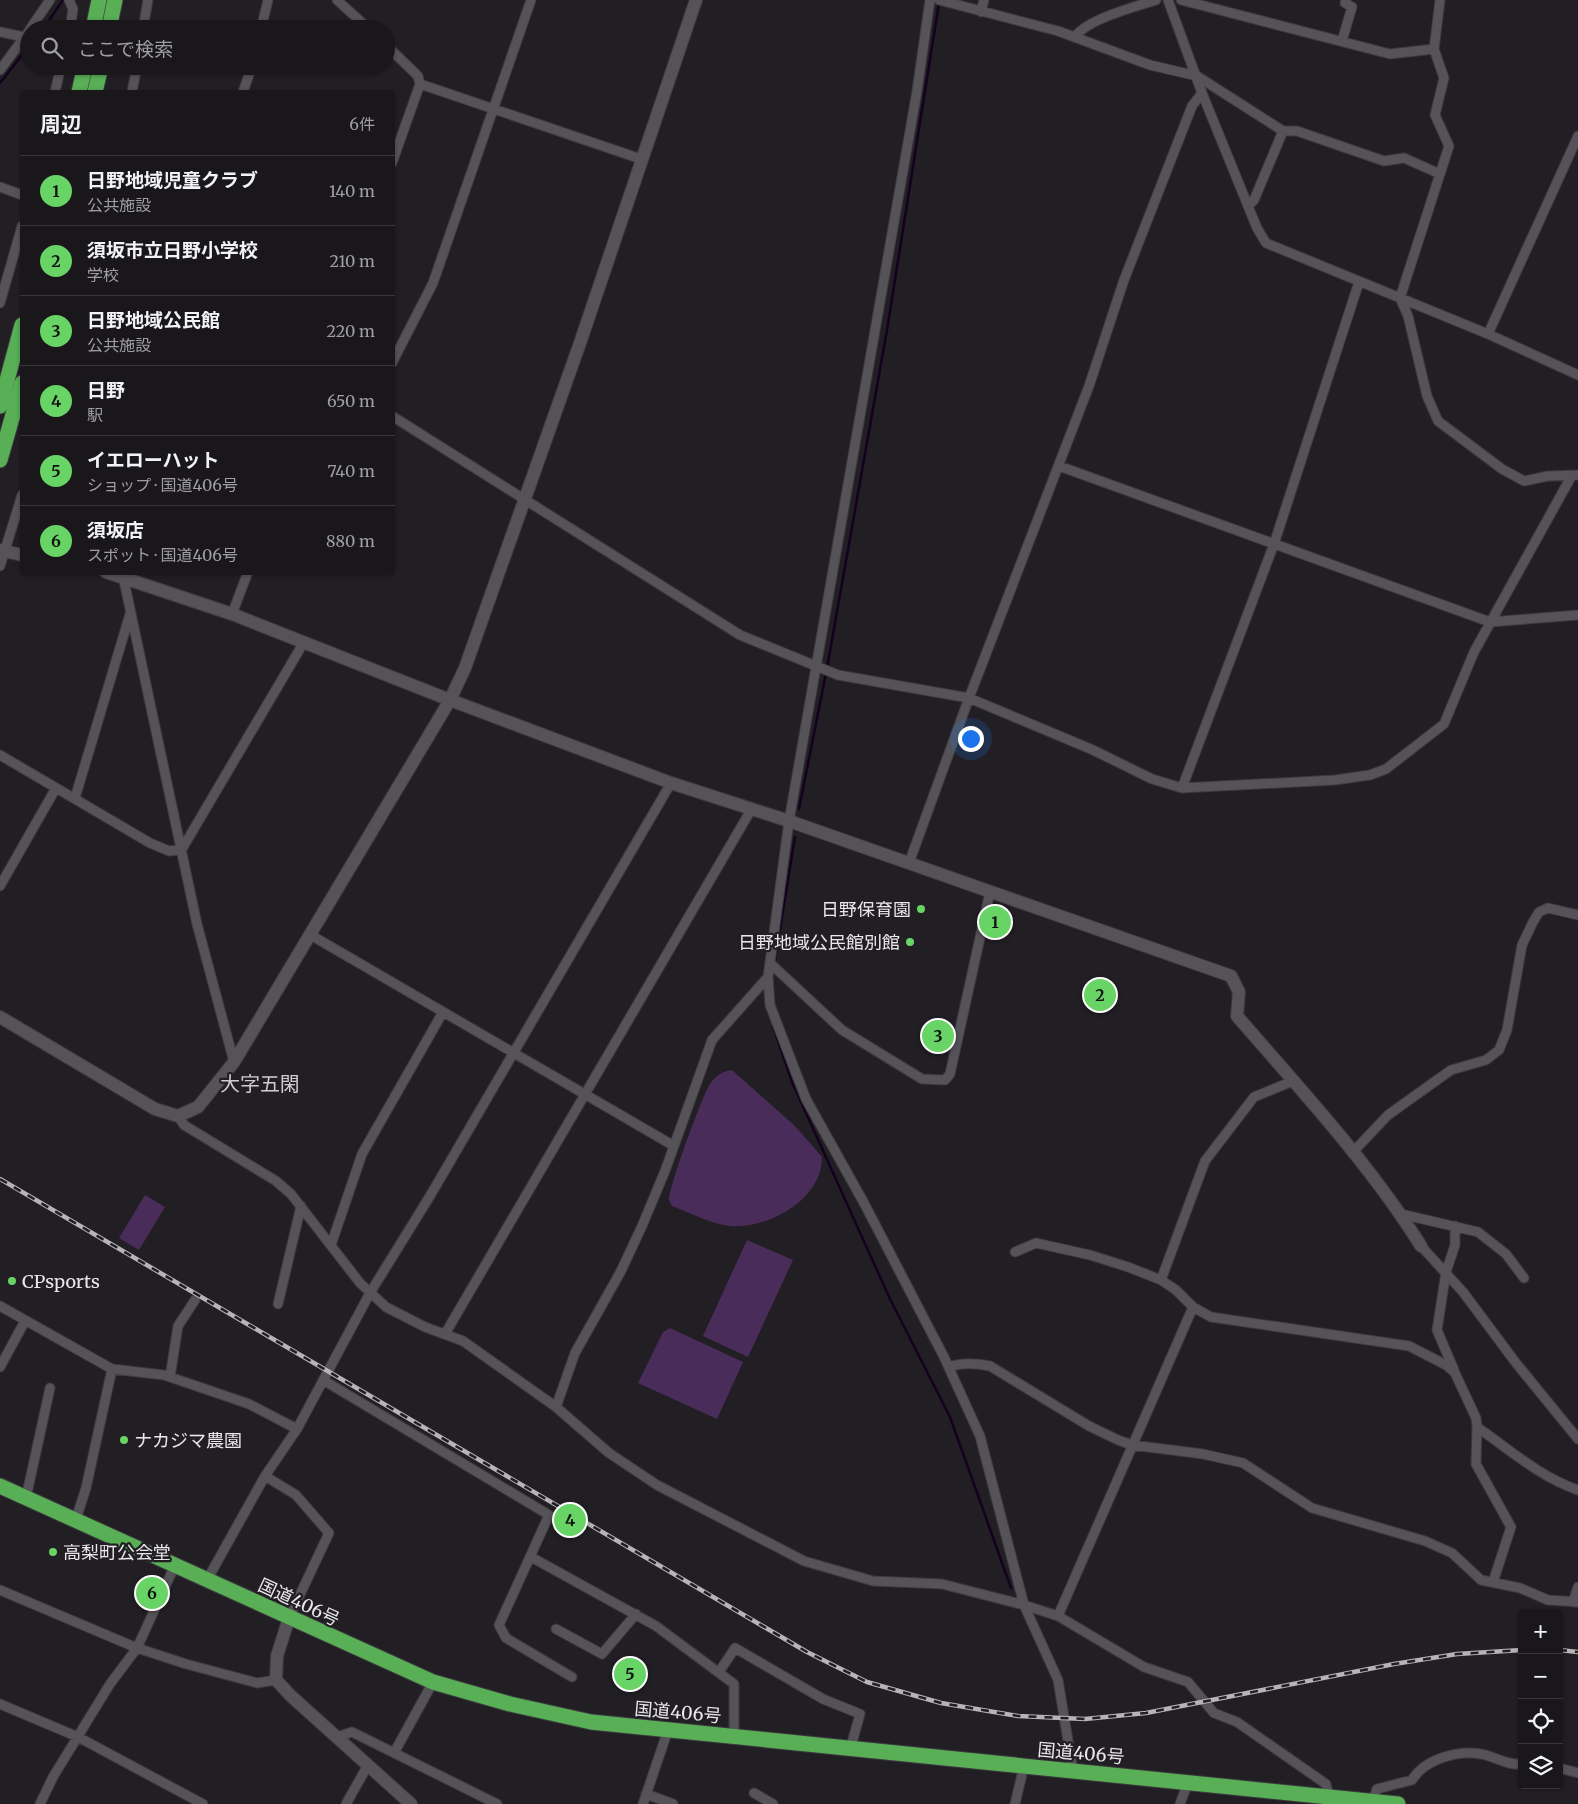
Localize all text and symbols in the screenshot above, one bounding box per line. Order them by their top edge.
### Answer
search box [20,20,395,75]
icon: search [38,34,66,62]
text: ここで検索 [78,37,173,61]
text: 周辺 [40,111,82,138]
text: 6件 [349,114,375,134]
text: 日野地域児童クラブ [87,168,258,192]
text: 1 [52,181,60,201]
text: 140 m [329,181,375,201]
text: 公共施設 [87,195,151,215]
text: 須坂市立日野小学校 [87,238,258,262]
text: 2 [51,251,61,271]
text: 210 m [330,251,375,271]
text: 学校 [87,265,119,285]
text: 日野地域公民館 [87,308,220,332]
text: 3 [51,321,61,341]
text: 220 m [327,321,375,341]
text: 公共施設 [87,335,151,355]
text: 日野 [87,378,125,402]
text: 4 [51,391,61,411]
text: 650 m [327,391,375,411]
text: 駅 [87,405,103,425]
text: イエローハット [87,448,219,472]
text: 5 [51,461,61,481]
text: 740 m [328,461,375,481]
text: ショップ · 国道406号 [87,475,238,495]
text: 須坂店 [87,518,144,542]
text: 6 [51,531,61,551]
text: 880 m [326,531,375,551]
text: スポット · 国道406号 [87,545,238,565]
your location [958,726,984,752]
place label: 日野保育園 [821,898,911,921]
marker: 日野保育園 [915,903,927,915]
pin: 1 [979,903,1011,941]
place label: 日野地域公民館別館 [738,931,900,954]
marker: 日野地域公民館別館 [904,936,916,948]
pin: 2 [1084,976,1116,1014]
pin: 3 [922,1017,954,1055]
district label: 大字五閑 [220,1071,300,1096]
place label: CPsports [22,1270,100,1293]
marker: CPsports [6,1275,18,1287]
place label: ナカジマ農園 [134,1429,242,1452]
marker: ナカジマ農園 [118,1434,130,1446]
pin: 4 [554,1501,586,1539]
place label: 高梨町公会堂 [63,1541,171,1564]
marker: 高梨町公会堂 [47,1546,59,1558]
street label: 国道406号 [255,1573,343,1631]
pin: 6 [136,1574,168,1612]
map controls [1518,1609,1563,1789]
button: + [1518,1609,1563,1654]
button: − [1518,1654,1563,1699]
pin: 5 [614,1655,646,1693]
street label: 国道406号 [633,1697,723,1727]
button: locate [1518,1699,1563,1744]
street label: 国道406号 [1036,1738,1126,1768]
button: layers [1518,1744,1563,1789]

